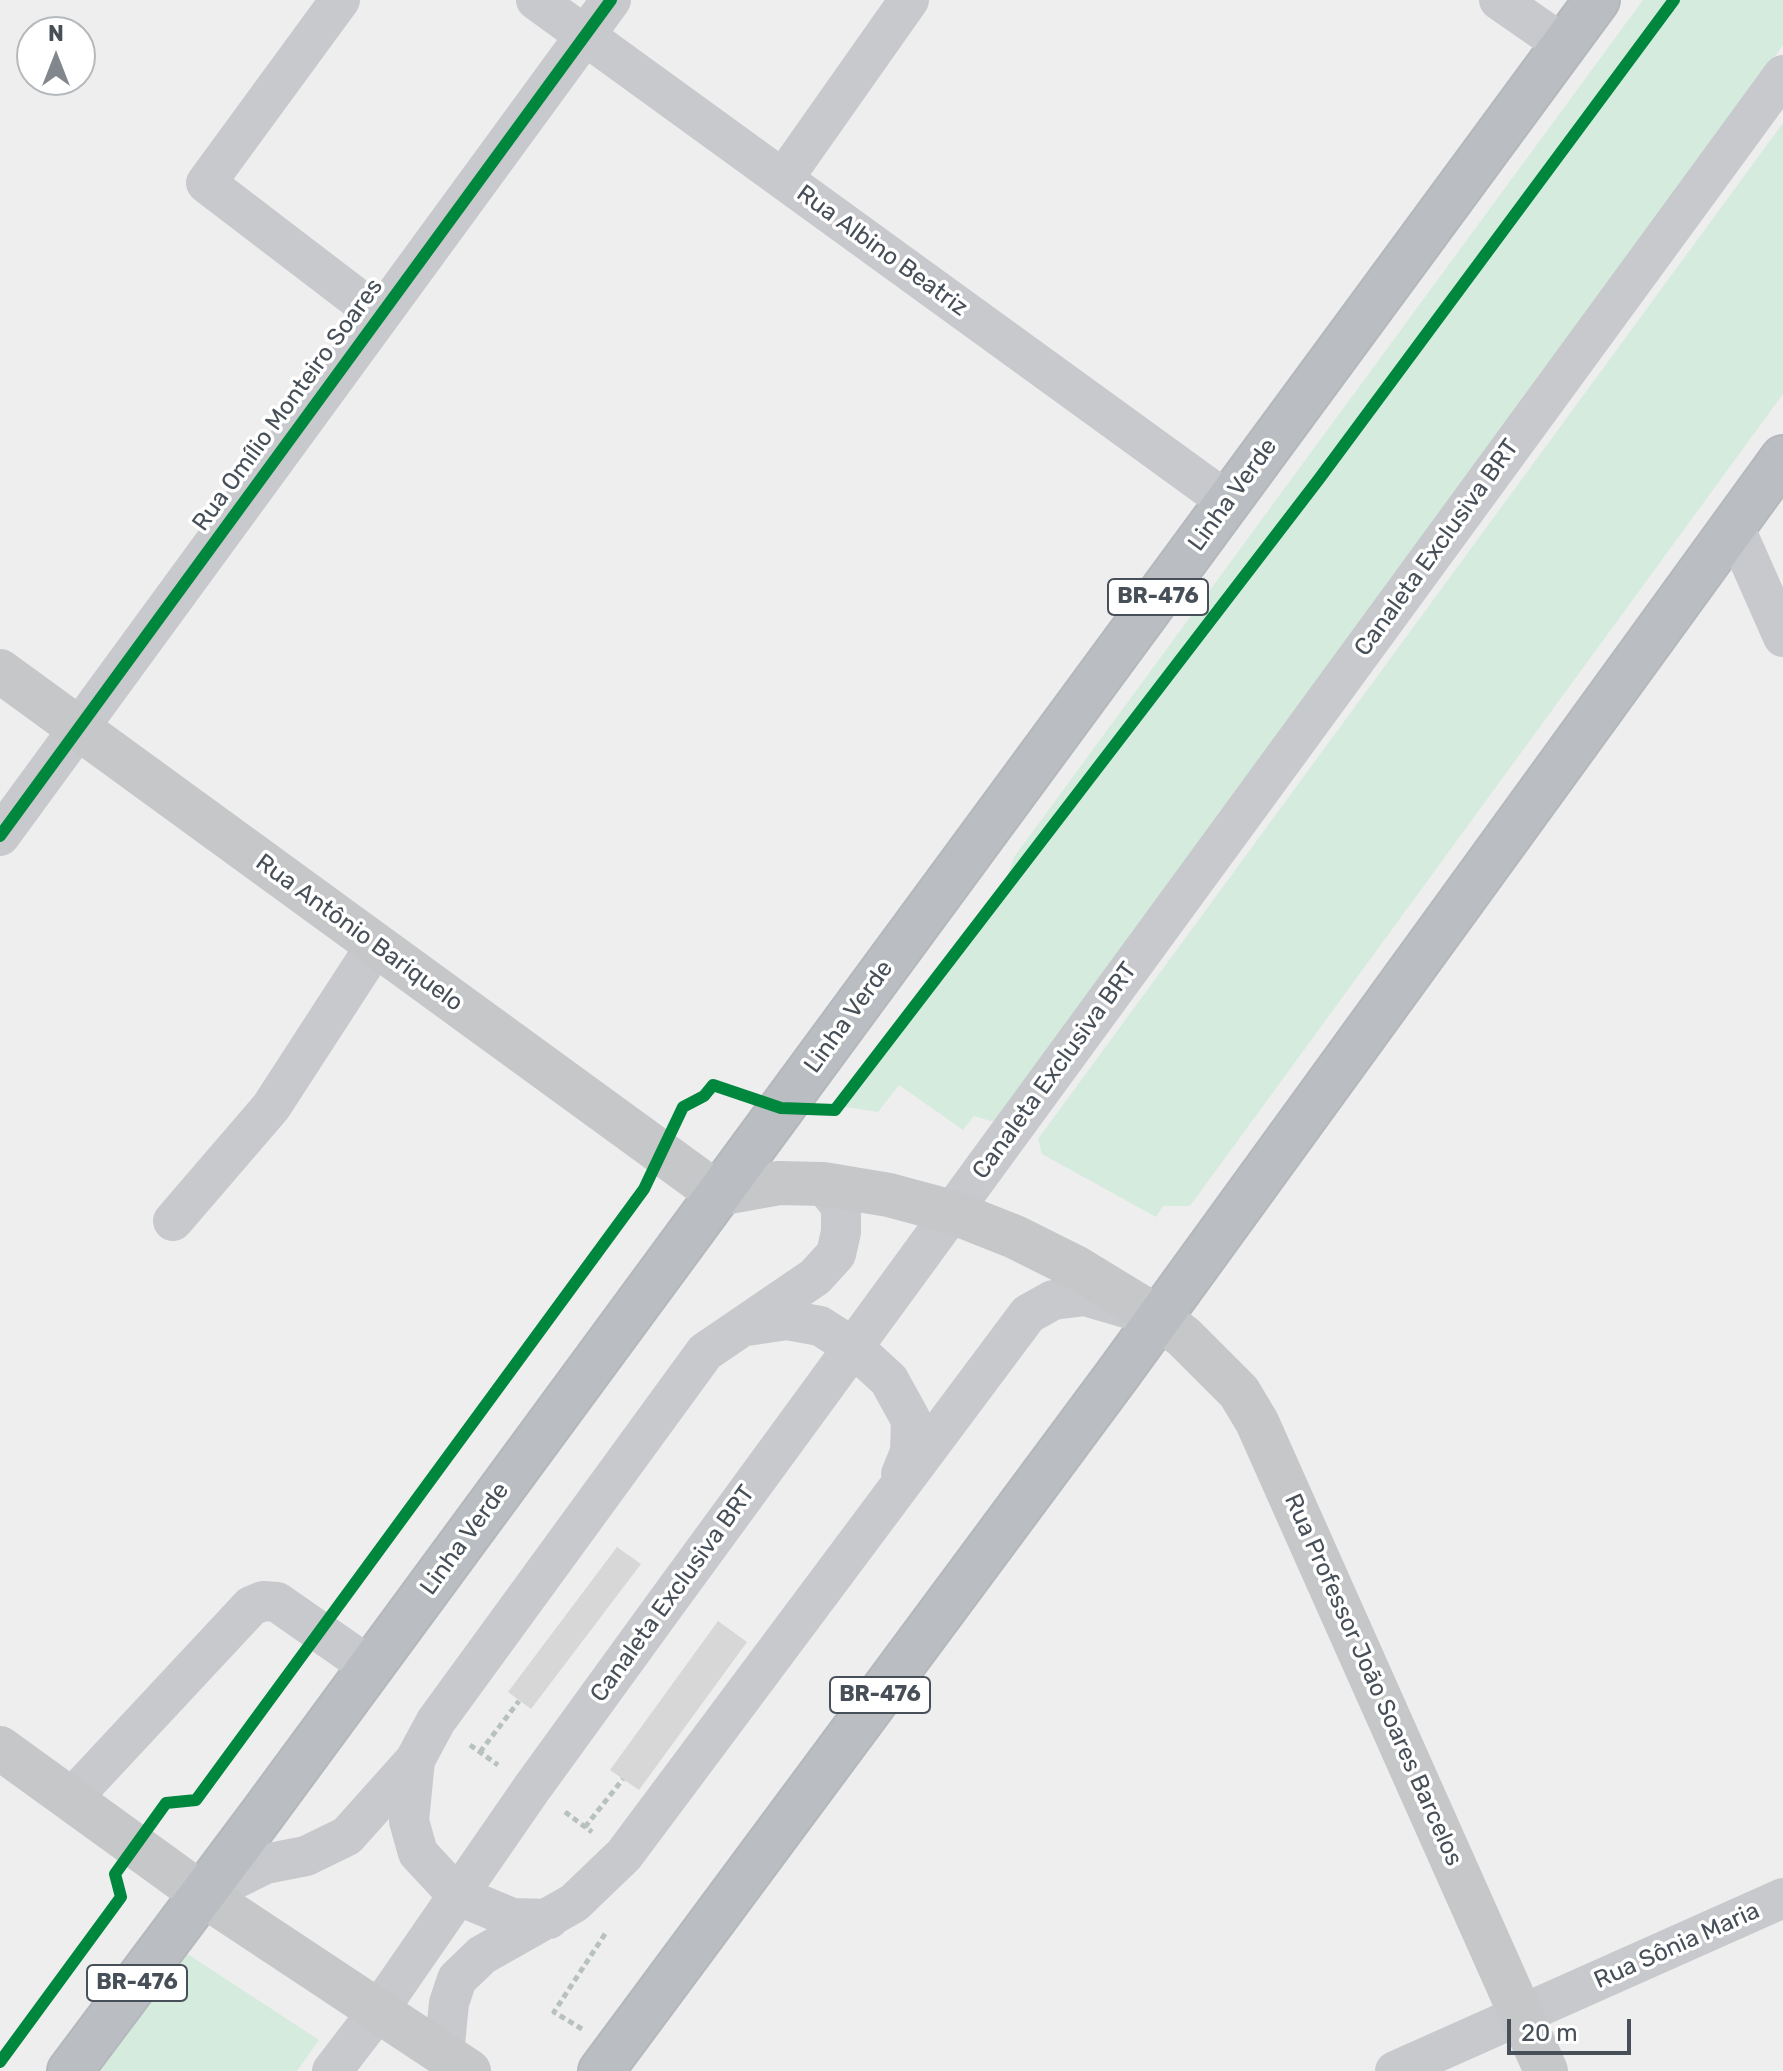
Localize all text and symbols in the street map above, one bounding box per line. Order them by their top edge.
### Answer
north arrow [16,16,96,96]
text: N [48,20,64,47]
street label: Rua Albino Beatriz [791,179,973,323]
street label: Rua Omílio Monteiro Soares [187,273,389,537]
street label: Linha Verde [1183,433,1283,557]
street label: Canaleta Exclusiva BRT [1349,434,1525,662]
road number: BR-476 [1108,579,1208,615]
street label: Rua Antônio Bariquelo [250,848,468,1018]
street label: Linha Verde [799,955,899,1079]
street label: Canaleta Exclusiva BRT [967,957,1143,1185]
street label: Linha Verde [415,1477,515,1601]
street label: Canaleta Exclusiva BRT [585,1480,761,1708]
street label: Rua Professor João Soares Barcelos [1278,1490,1468,1870]
road number: BR-476 [830,1677,930,1713]
street label: Rua Sônia Maria [1590,1897,1764,1995]
road number: BR-476 [87,1965,187,2001]
scale bar [1511,2003,1635,2053]
text: 20 m [1521,2019,1578,2047]

